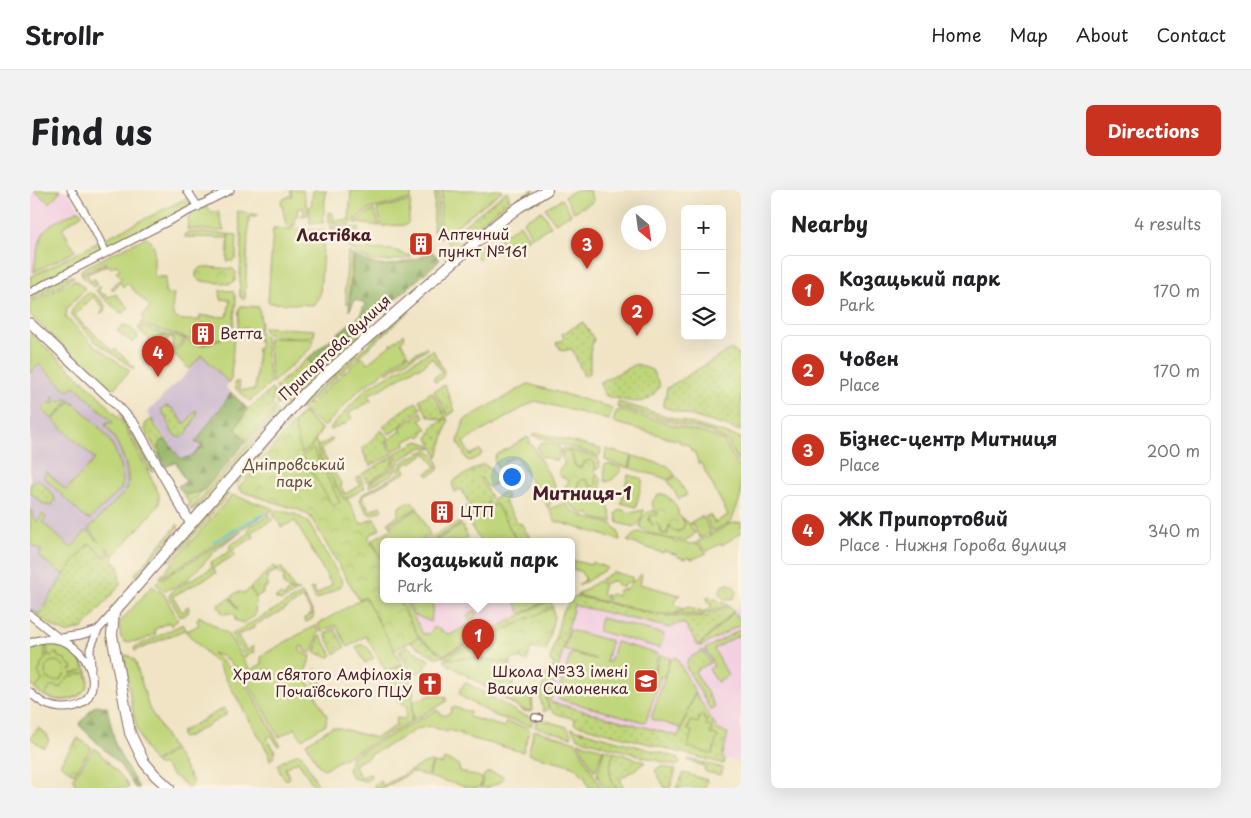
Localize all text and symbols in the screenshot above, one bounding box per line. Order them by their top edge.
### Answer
text: Strollr [25,17,104,53]
text: Home [931,21,981,48]
text: Map [1009,21,1048,48]
text: About [1076,21,1128,48]
text: Contact [1156,21,1226,48]
text: Find us [30,104,152,157]
button: Directions [1086,105,1221,156]
north arrow [621,205,666,250]
map controls [681,205,726,340]
button: + [681,205,726,250]
text: Nearby [791,207,868,239]
text: 4 results [1134,211,1201,235]
district label: Ластівка [296,222,372,246]
place label: Аптечний пункт №161 [438,222,527,262]
pin: 3 [571,228,603,269]
building icon: Аптечний пункт №161 [408,231,434,257]
button: − [681,250,726,295]
text: Козацький парк [839,264,1000,292]
text: 1 [804,278,812,302]
text: 170 m [1154,278,1200,302]
street label: Припортова вулиця [273,289,395,405]
text: Park [839,292,875,316]
pin: 2 [621,295,653,336]
button: layers [681,295,726,340]
building icon: Ветта [190,321,216,347]
place label: Ветта [220,321,263,344]
pin: 4 [142,336,174,377]
text: Човен [839,344,899,372]
text: 2 [802,358,814,382]
text: 170 m [1154,358,1200,382]
text: Place [839,372,880,396]
text: Бізнес-центр Митниця [839,424,1057,452]
text: 3 [803,438,813,462]
text: 200 m [1147,438,1200,462]
park label: Дніпровський парк [242,452,345,492]
text: Place [839,452,880,476]
your location [499,464,525,490]
district label: Митниця-1 [532,479,632,506]
building icon: ЦТП [429,499,455,525]
place label: ЦТП [460,499,494,522]
text: ЖК Припортовий [839,504,1008,532]
text: 4 [803,518,813,542]
text: 340 m [1148,518,1200,542]
text: Place · Нижня Горова вулиця [839,532,1067,556]
popup [380,538,575,603]
text: Козацький парк [397,545,558,573]
text: Park [397,573,433,597]
pin: 1 [462,619,494,660]
place label: Школа №33 імені Василя Симоненка [487,659,629,699]
place label: Храм святого Амфілохія Почаївського ПЦУ [233,662,413,702]
school or university icon: Школа №33 імені Василя Симоненка [633,668,659,694]
church icon: Храм святого Амфілохія Почаївського ПЦУ [417,671,443,697]

